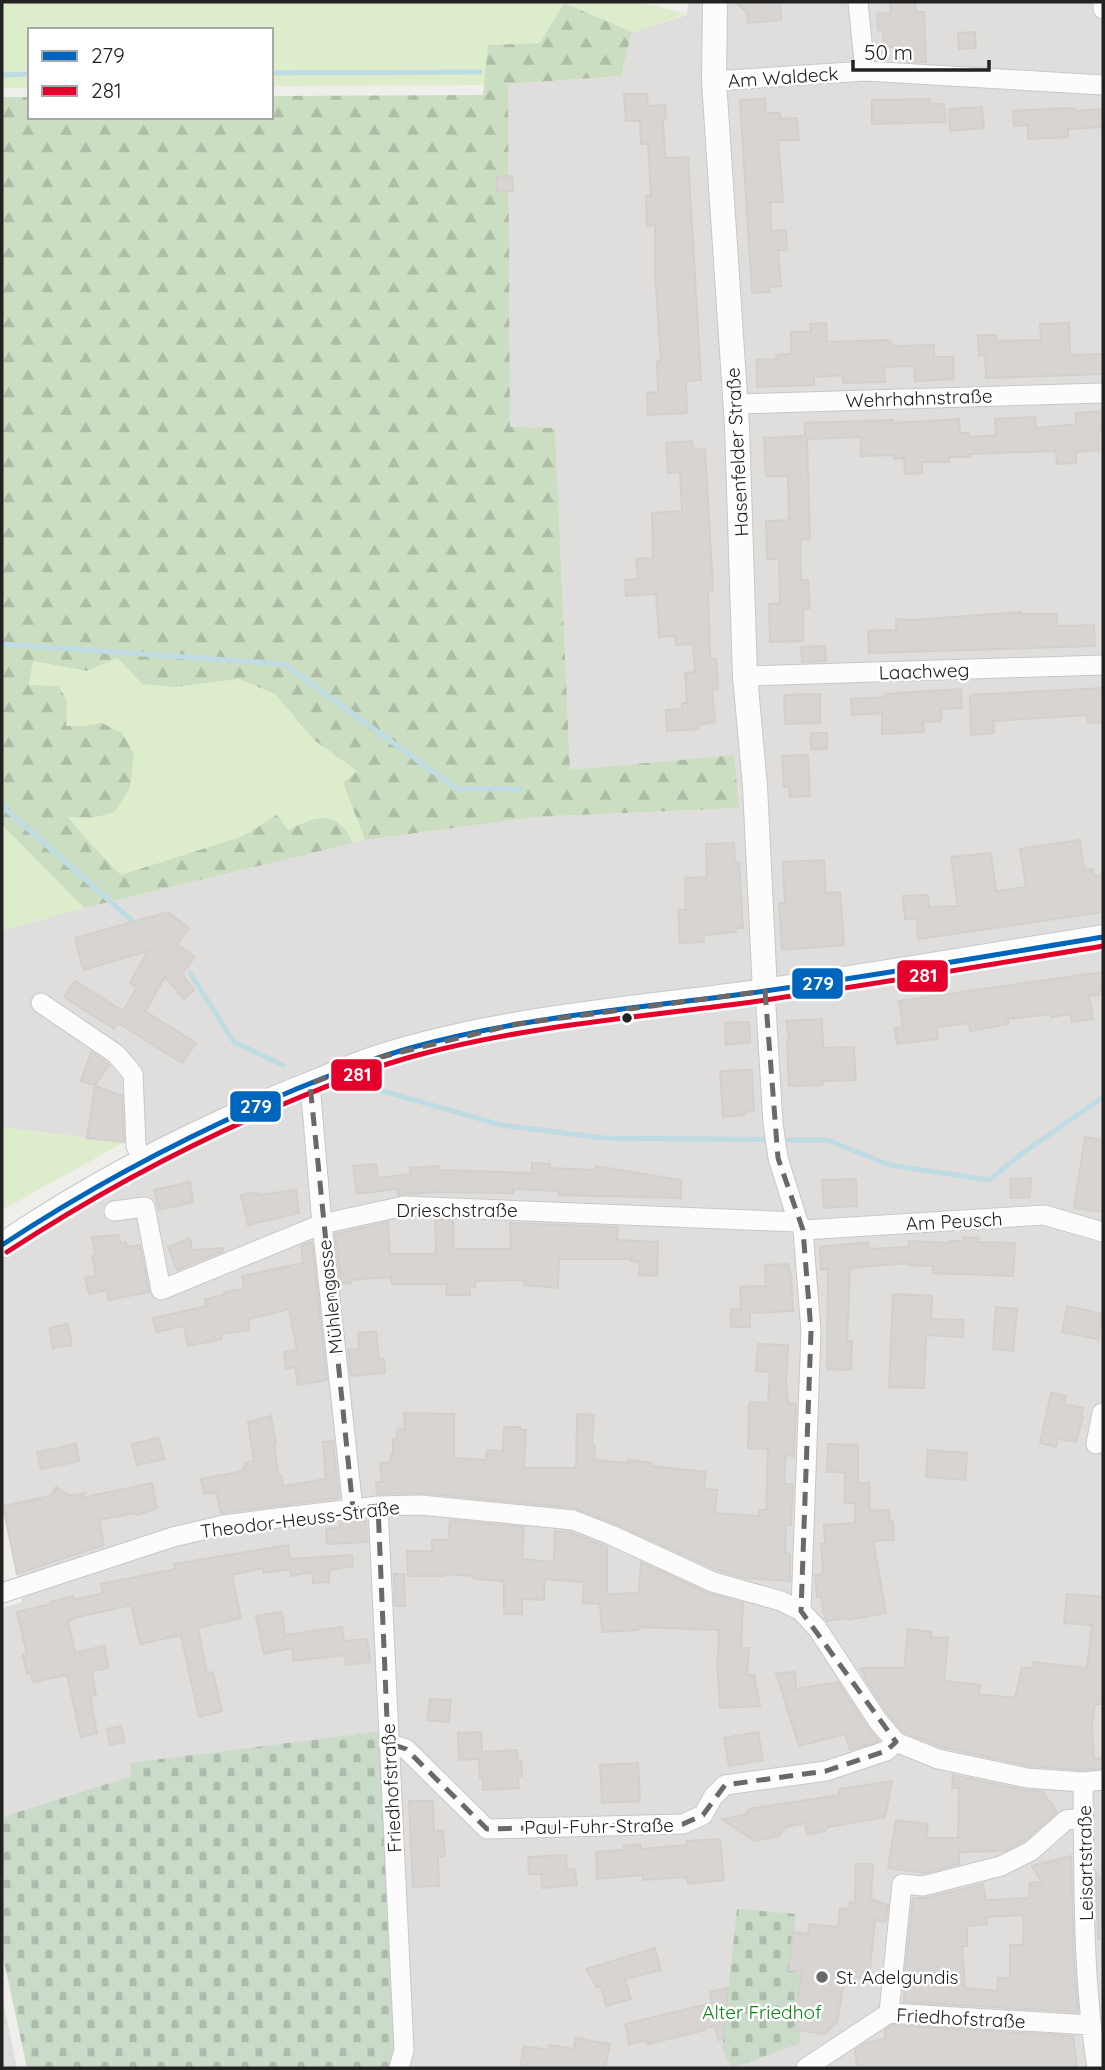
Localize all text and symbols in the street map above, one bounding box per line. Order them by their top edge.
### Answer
legend [28,28,273,119]
scale bar [853,28,990,72]
text: 50 m [864,39,913,65]
text: 279 [91,42,125,68]
street label: Am Waldeck [727,61,839,93]
text: 281 [91,77,122,103]
street label: Hasenfelder Straße [721,367,753,537]
street label: Wehrhahnstraße [845,383,993,413]
street label: Laachweg [878,657,970,685]
line badge: 281 [896,959,949,993]
text: 281 [909,963,937,987]
line badge: 279 [791,967,844,1000]
text: 279 [802,971,834,995]
unlabelled marker [620,1011,634,1025]
line badge: 281 [330,1058,383,1092]
text: 281 [343,1062,371,1086]
line badge: 279 [229,1090,282,1123]
text: 279 [240,1094,272,1118]
street label: Drieschstraße [396,1198,518,1222]
street label: Am Peusch [905,1206,1003,1236]
street label: Mühlengasse [312,1239,348,1355]
street label: Theodor-Heuss-Straße [199,1495,401,1543]
street label: Friedhofstraße [376,1723,406,1853]
street label: Leisartstraße [1072,1805,1098,1921]
street label: Paul-Fuhr-Straße [524,1813,674,1839]
place label: St. Adelgundis [836,1965,959,1989]
marker: St. Adelgundis [814,1969,830,1985]
park label: Alter Friedhof [702,2000,822,2024]
street label: Friedhofstraße [896,2003,1026,2033]

